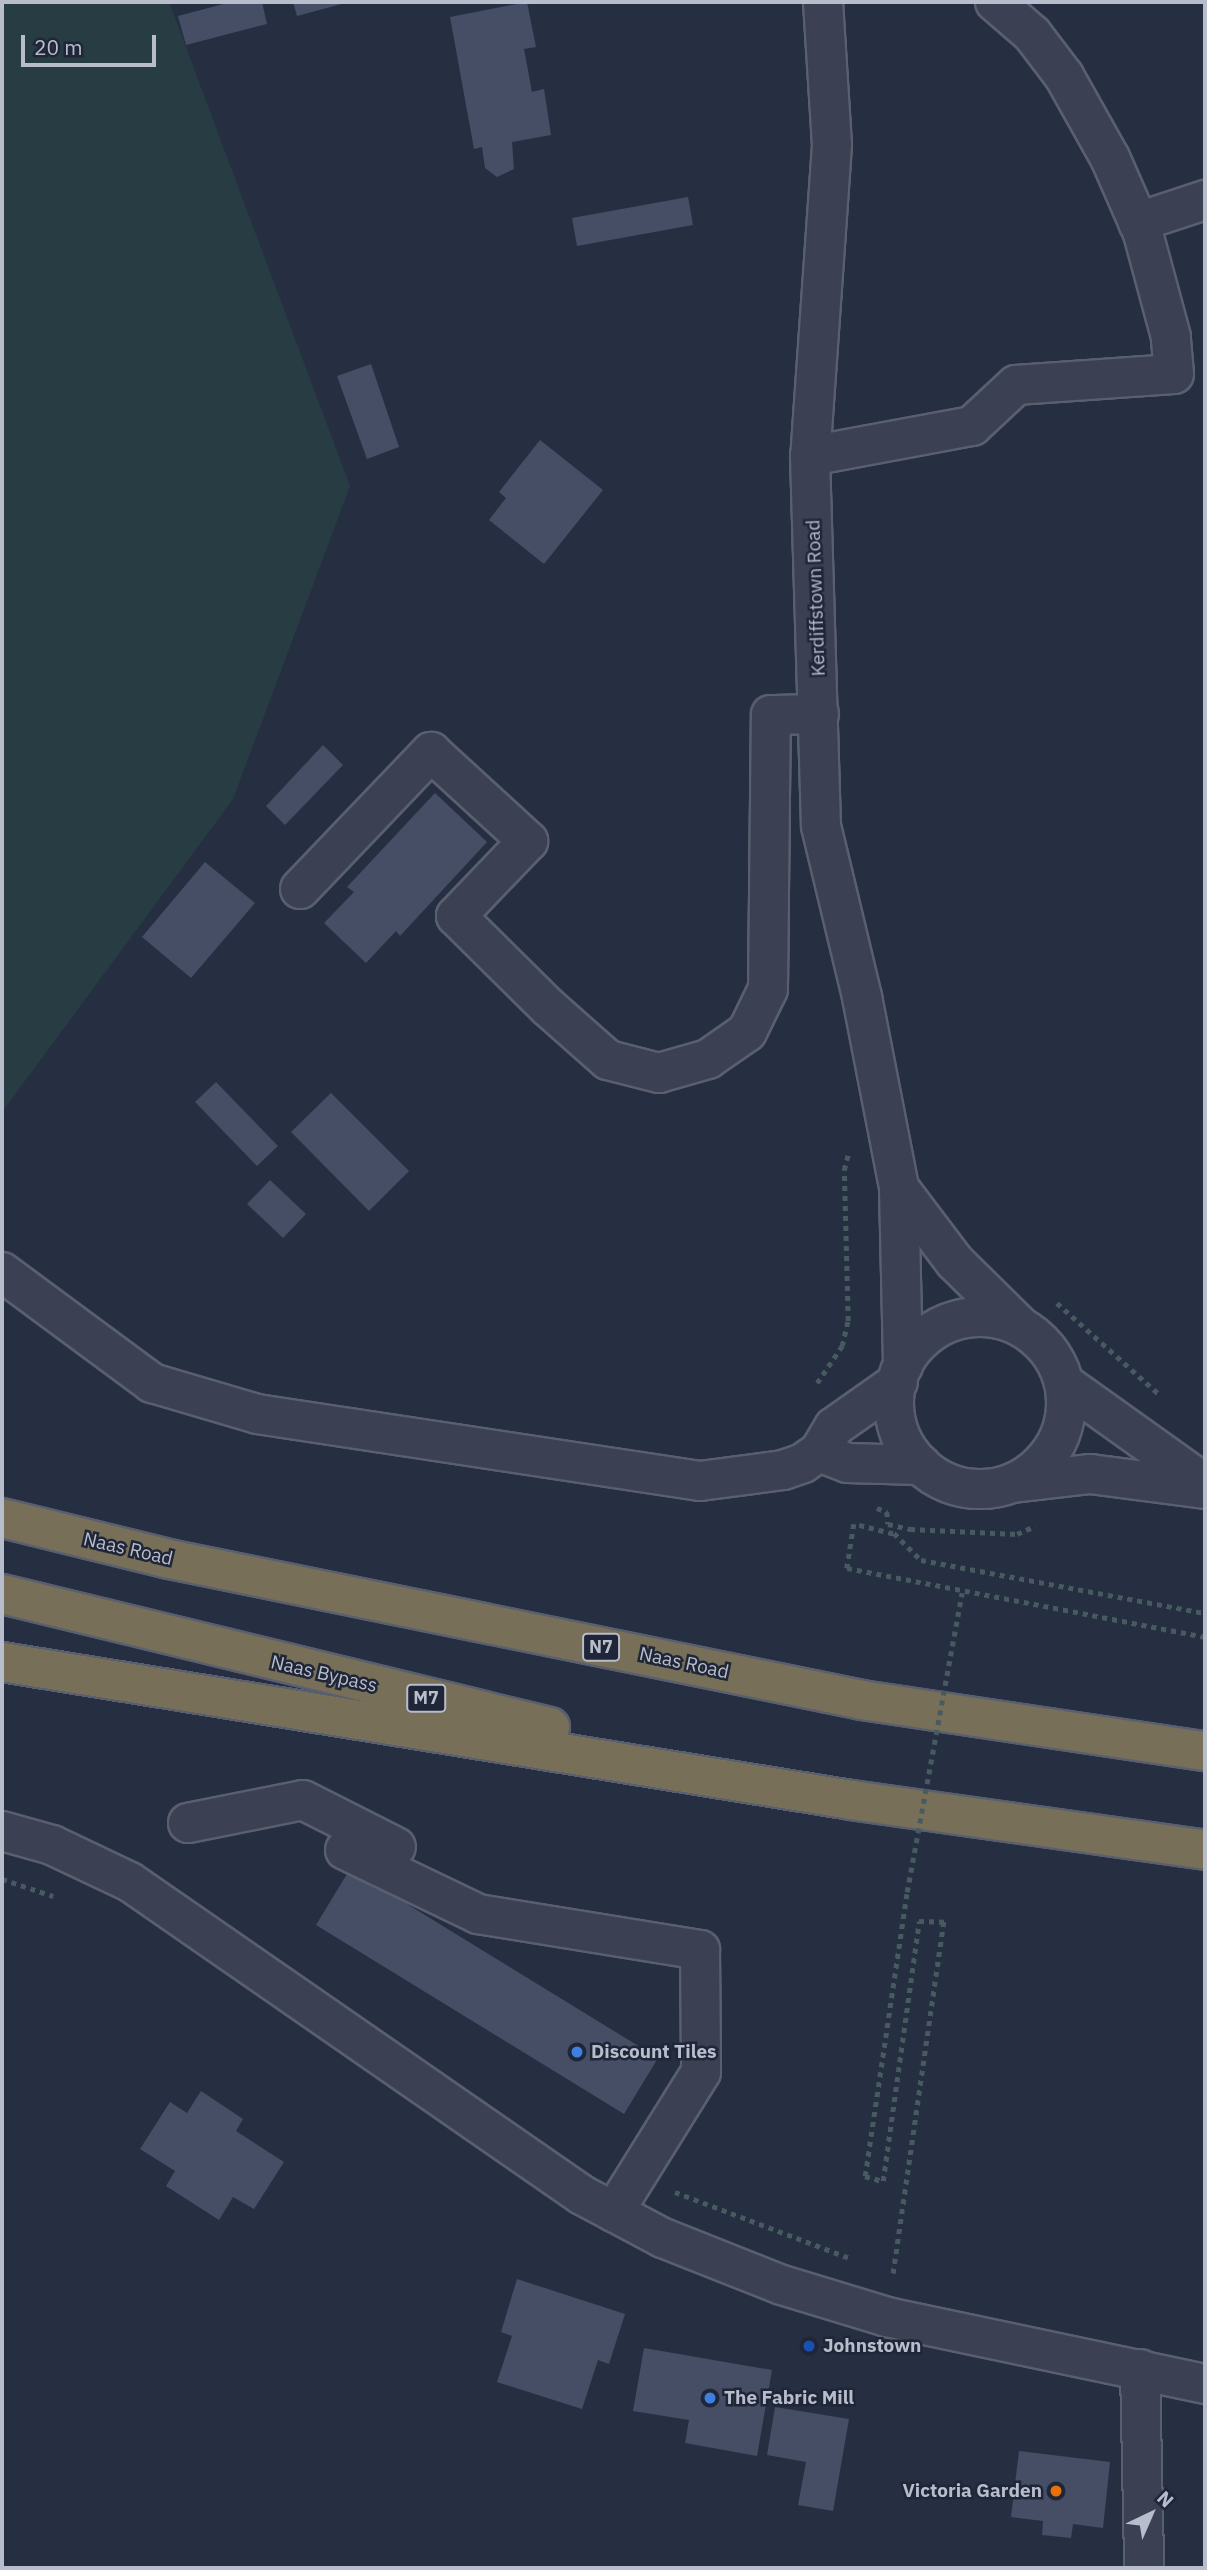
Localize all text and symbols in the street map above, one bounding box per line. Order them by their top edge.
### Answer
scale bar [24,21,159,65]
text: 20 m [34,33,83,61]
street label: Kerdiffstown Road [802,519,830,677]
street label: Naas Road [81,1528,175,1570]
road number: N7 [582,1632,620,1662]
street label: Naas Road [637,1642,731,1684]
street label: Naas Bypass [268,1651,380,1697]
road number: M7 [405,1684,447,1713]
place label: Discount Tiles [591,2041,717,2063]
marker: Discount Tiles [569,2044,585,2060]
place label: Johnstown [823,2335,921,2357]
marker: Johnstown [801,2338,817,2354]
place label: The Fabric Mill [724,2387,854,2409]
marker: The Fabric Mill [702,2390,718,2406]
north arrow [1116,2479,1186,2549]
place label: Victoria Garden [902,2480,1042,2502]
marker: Victoria Garden [1048,2483,1064,2499]
text: N [1152,2485,1179,2512]

